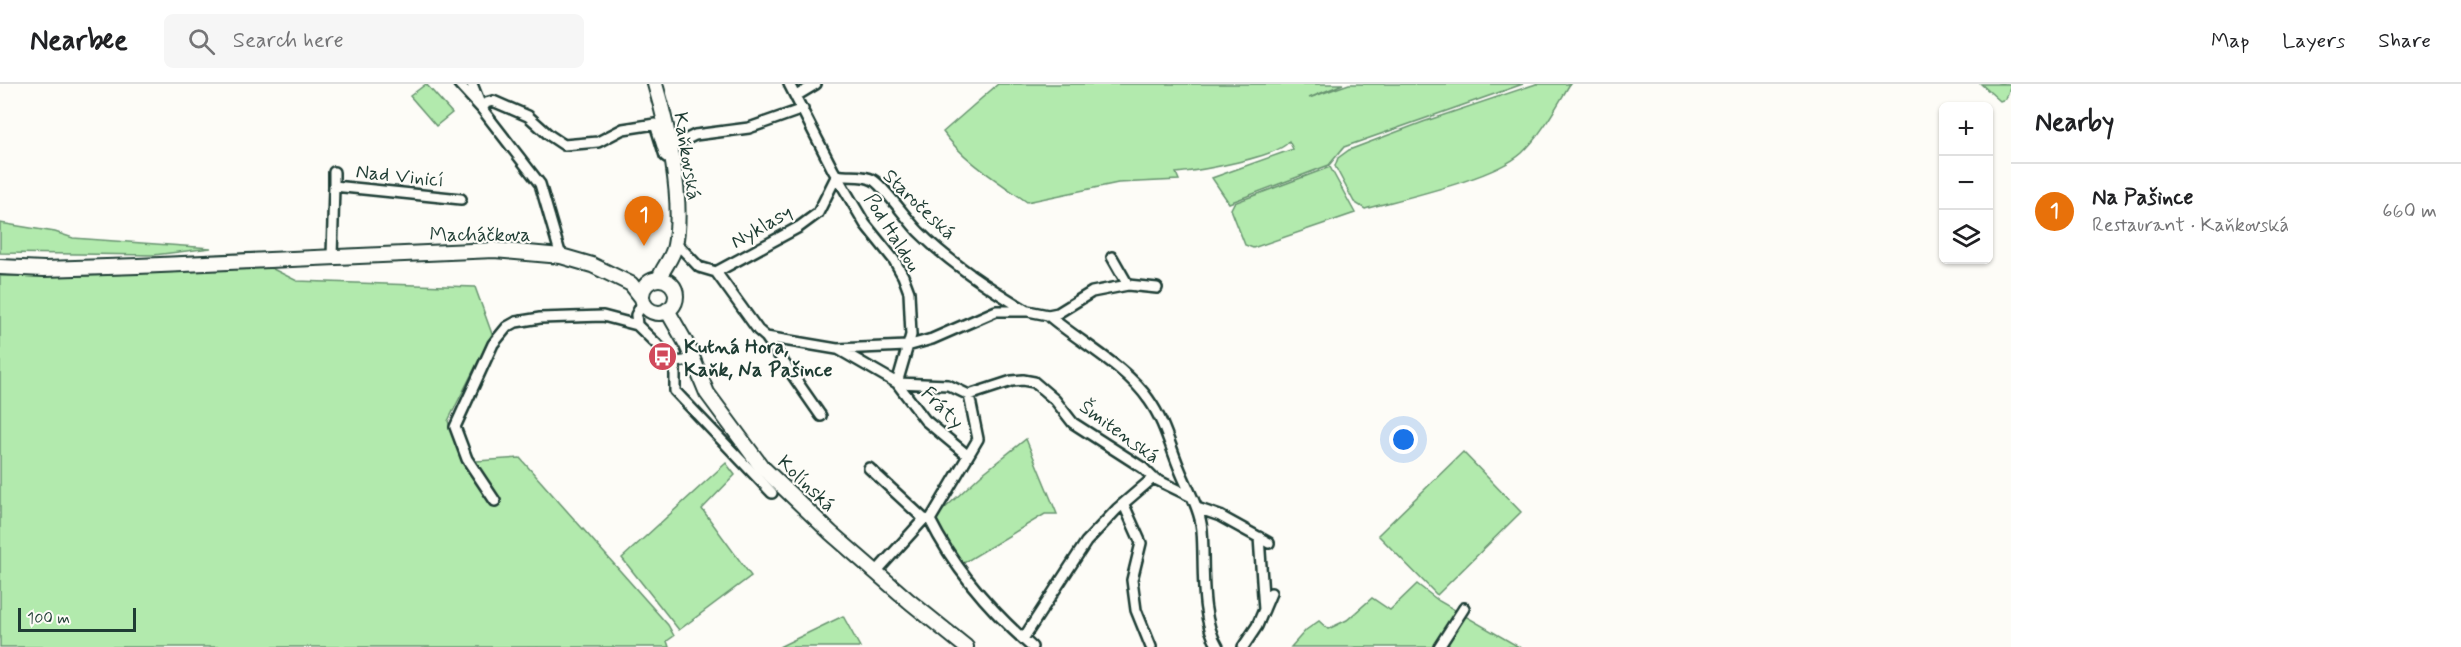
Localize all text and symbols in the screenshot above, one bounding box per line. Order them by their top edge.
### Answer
search box [164,14,584,68]
text: Nearbee [30,23,128,60]
icon: search [185,25,218,58]
text: Search here [233,27,344,55]
text: Map [2211,27,2249,55]
text: Layers [2282,27,2345,55]
text: Share [2378,27,2431,55]
map controls [1939,102,1993,264]
button: + [1939,102,1993,156]
text: Nearby [2035,106,2114,140]
street label: Kaňkovská [666,110,707,202]
button: − [1939,156,1993,210]
street label: Nad Vinicí [355,158,445,195]
street label: Staročeská [877,163,961,247]
text: Na Pašince [2092,184,2193,212]
street label: Pod Haldou [857,188,926,277]
pin: 1 [624,196,664,246]
text: 1 [2050,198,2059,225]
text: 660 m [2382,198,2437,225]
street label: Nyklasy [726,199,797,256]
button: layers [1939,210,1993,264]
text: Restaurant · Kaňkovská [2092,212,2289,239]
street label: Macháčkova [429,222,531,249]
place label: Kutná Hora, Kaňk, Na Pašince [684,334,832,384]
bus stop icon: Kutná Hora, Kaňk, Na Pašince [647,341,679,373]
street label: Fráty [915,381,969,435]
street label: Šmitenská [1073,394,1165,471]
your location [1389,425,1418,454]
street label: Kolínská [771,450,841,519]
scale bar [18,605,136,632]
text: 100 m [27,608,70,629]

